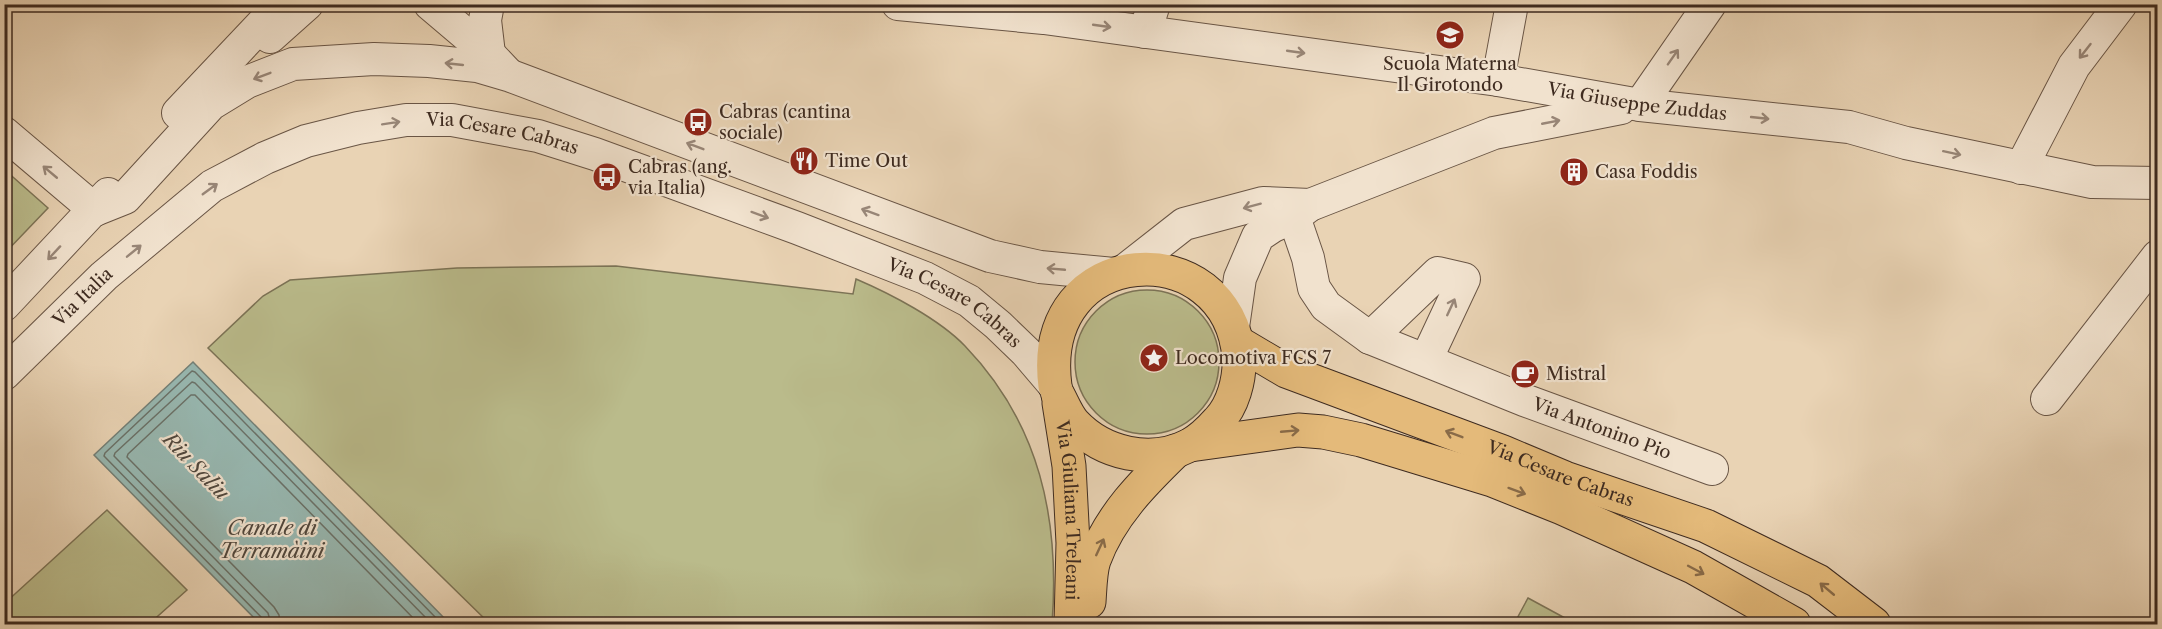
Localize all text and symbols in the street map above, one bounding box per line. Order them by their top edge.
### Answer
school or university icon: Scuola Materna Il Girotondo [1434,19,1466,51]
one-way arrow [1092,20,1112,31]
one-way arrow [2079,43,2092,59]
one-way arrow [1285,47,1305,58]
one-way arrow [1667,49,1679,65]
place label: Scuola Materna Il Girotondo [1383,53,1518,96]
one-way arrow [445,58,465,69]
one-way arrow [253,71,272,82]
street label: Via Giuseppe Zuddas [1545,78,1728,125]
place label: Cabras (cantina sociale) [719,101,851,144]
bus stop icon: Cabras (cantina sociale) [682,106,714,138]
street label: Via Cesare Cabras [425,109,581,159]
one-way arrow [1750,113,1770,124]
one-way arrow [1541,116,1561,127]
one-way arrow [381,117,401,128]
one-way arrow [686,140,705,151]
restaurant icon: Time Out [788,145,820,177]
one-way arrow [1942,148,1961,160]
place label: Time Out [825,150,908,172]
place label: Cabras (ang. via Italia) [627,156,732,199]
building icon: Casa Foddis [1558,156,1590,188]
bus stop icon: Cabras (ang. via Italia) [591,161,623,193]
place label: Casa Foddis [1595,161,1698,183]
one-way arrow [43,165,58,179]
one-way arrow [202,183,218,195]
one-way arrow [1243,200,1262,212]
one-way arrow [861,205,880,216]
one-way arrow [750,210,769,221]
one-way arrow [126,244,142,257]
one-way arrow [47,245,62,260]
street label: Via Cesare Cabras [883,253,1026,353]
street label: Via Italia [47,262,117,332]
one-way arrow [1047,263,1067,274]
one-way arrow [1445,298,1457,316]
place icon: Locomotiva FCS 7 [1138,342,1170,374]
place label: Locomotiva FCS 7 [1175,347,1331,369]
cafe icon: Mistral [1509,358,1541,390]
place label: Mistral [1546,363,1606,385]
street label: Via Antonino Pio [1529,393,1674,464]
street label: Via Giuliana Treleani [1051,418,1084,601]
one-way arrow [1279,425,1299,436]
water label: Riu Saliu [157,426,234,505]
one-way arrow [1445,428,1464,439]
street label: Via Cesare Cabras [1483,436,1637,512]
one-way arrow [1508,486,1526,497]
water label: Canale di Terramàini [220,516,326,563]
one-way arrow [1095,538,1107,556]
one-way arrow [1687,564,1705,576]
one-way arrow [1820,582,1836,595]

